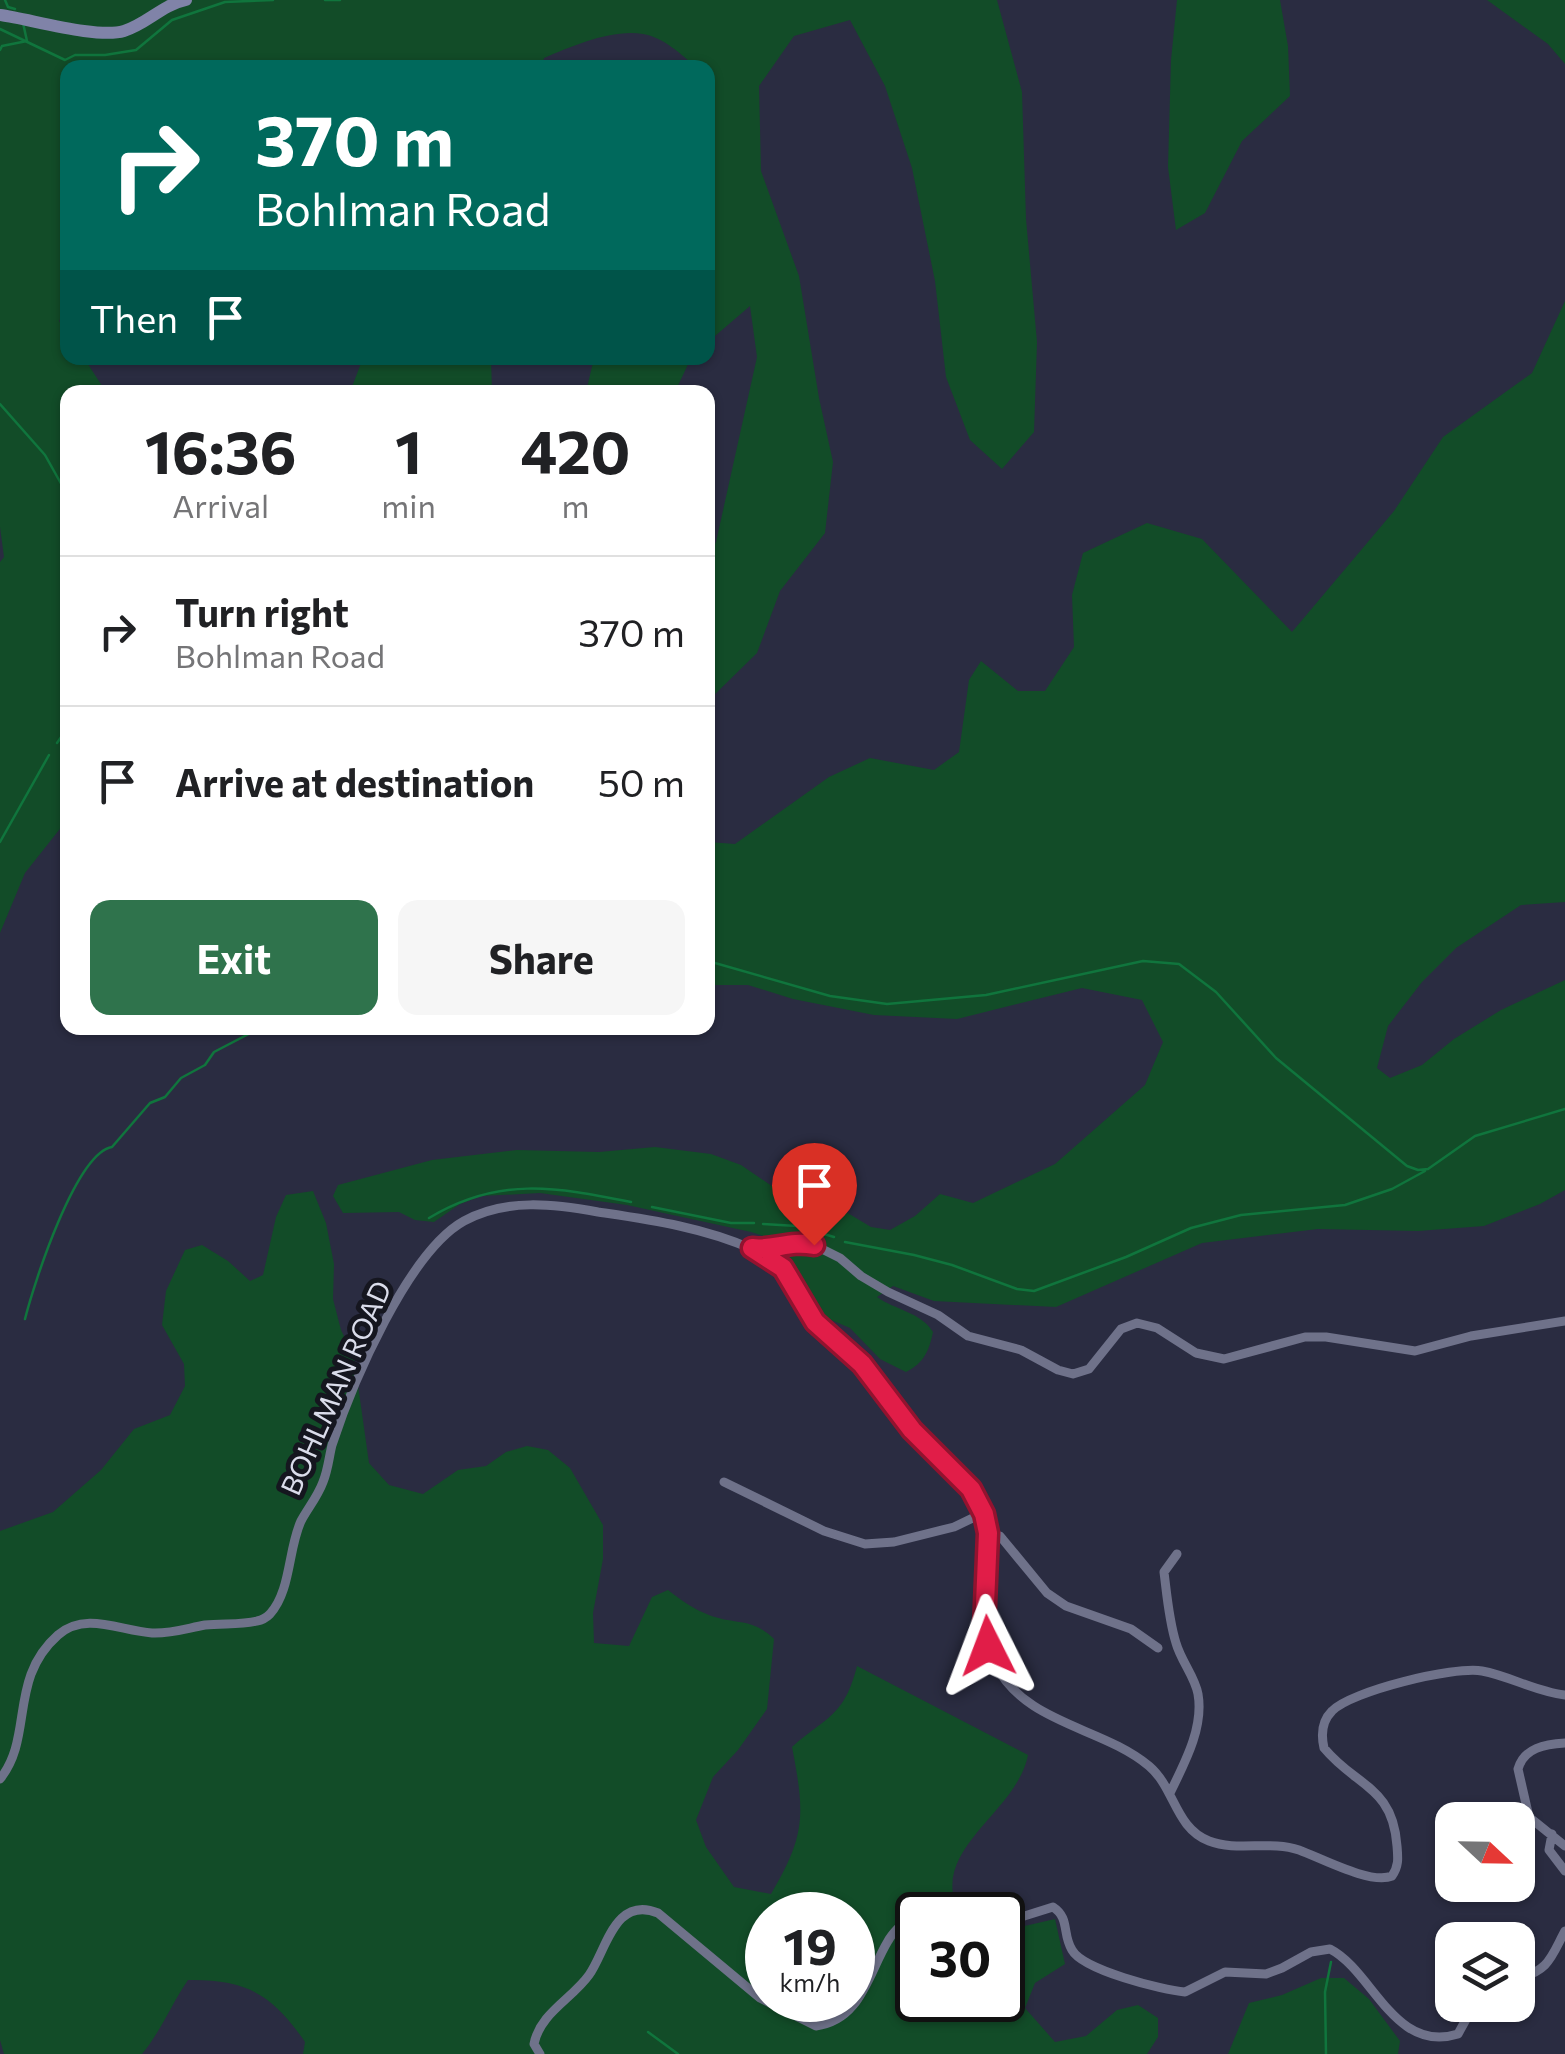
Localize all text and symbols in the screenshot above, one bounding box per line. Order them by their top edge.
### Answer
text: 370 m [255,95,454,180]
icon: right [90,100,220,230]
text: Bohlman Road [255,180,550,235]
icon: arrive [198,290,253,345]
text: Then [90,294,178,341]
text: 16:36 [145,413,297,486]
text: 1 [395,413,422,486]
text: 420 [520,413,630,486]
text: Arrival [172,485,269,525]
text: min [381,485,436,525]
text: m [561,485,589,525]
text: Turn right [175,588,349,635]
icon: right [90,604,145,659]
text: 370 m [578,608,685,655]
text: Bohlman Road [175,635,385,675]
icon: arrive [90,754,145,809]
text: Arrive at destination [175,758,534,805]
text: 50 m [598,758,685,805]
button: Exit [90,900,378,1015]
button: Share [398,900,685,1015]
pin [772,1143,857,1246]
icon: arrive [787,1158,842,1213]
street label: BOHLMAN ROAD [273,1275,398,1500]
position arrow [936,1594,1040,1698]
north arrow [1435,1802,1535,1902]
map controls [1435,1802,1535,2022]
speed limit sign: 30 [895,1892,1025,2022]
text: 19 [783,1914,837,1975]
button: layers [1435,1922,1535,2022]
text: km/h [780,1967,840,1997]

